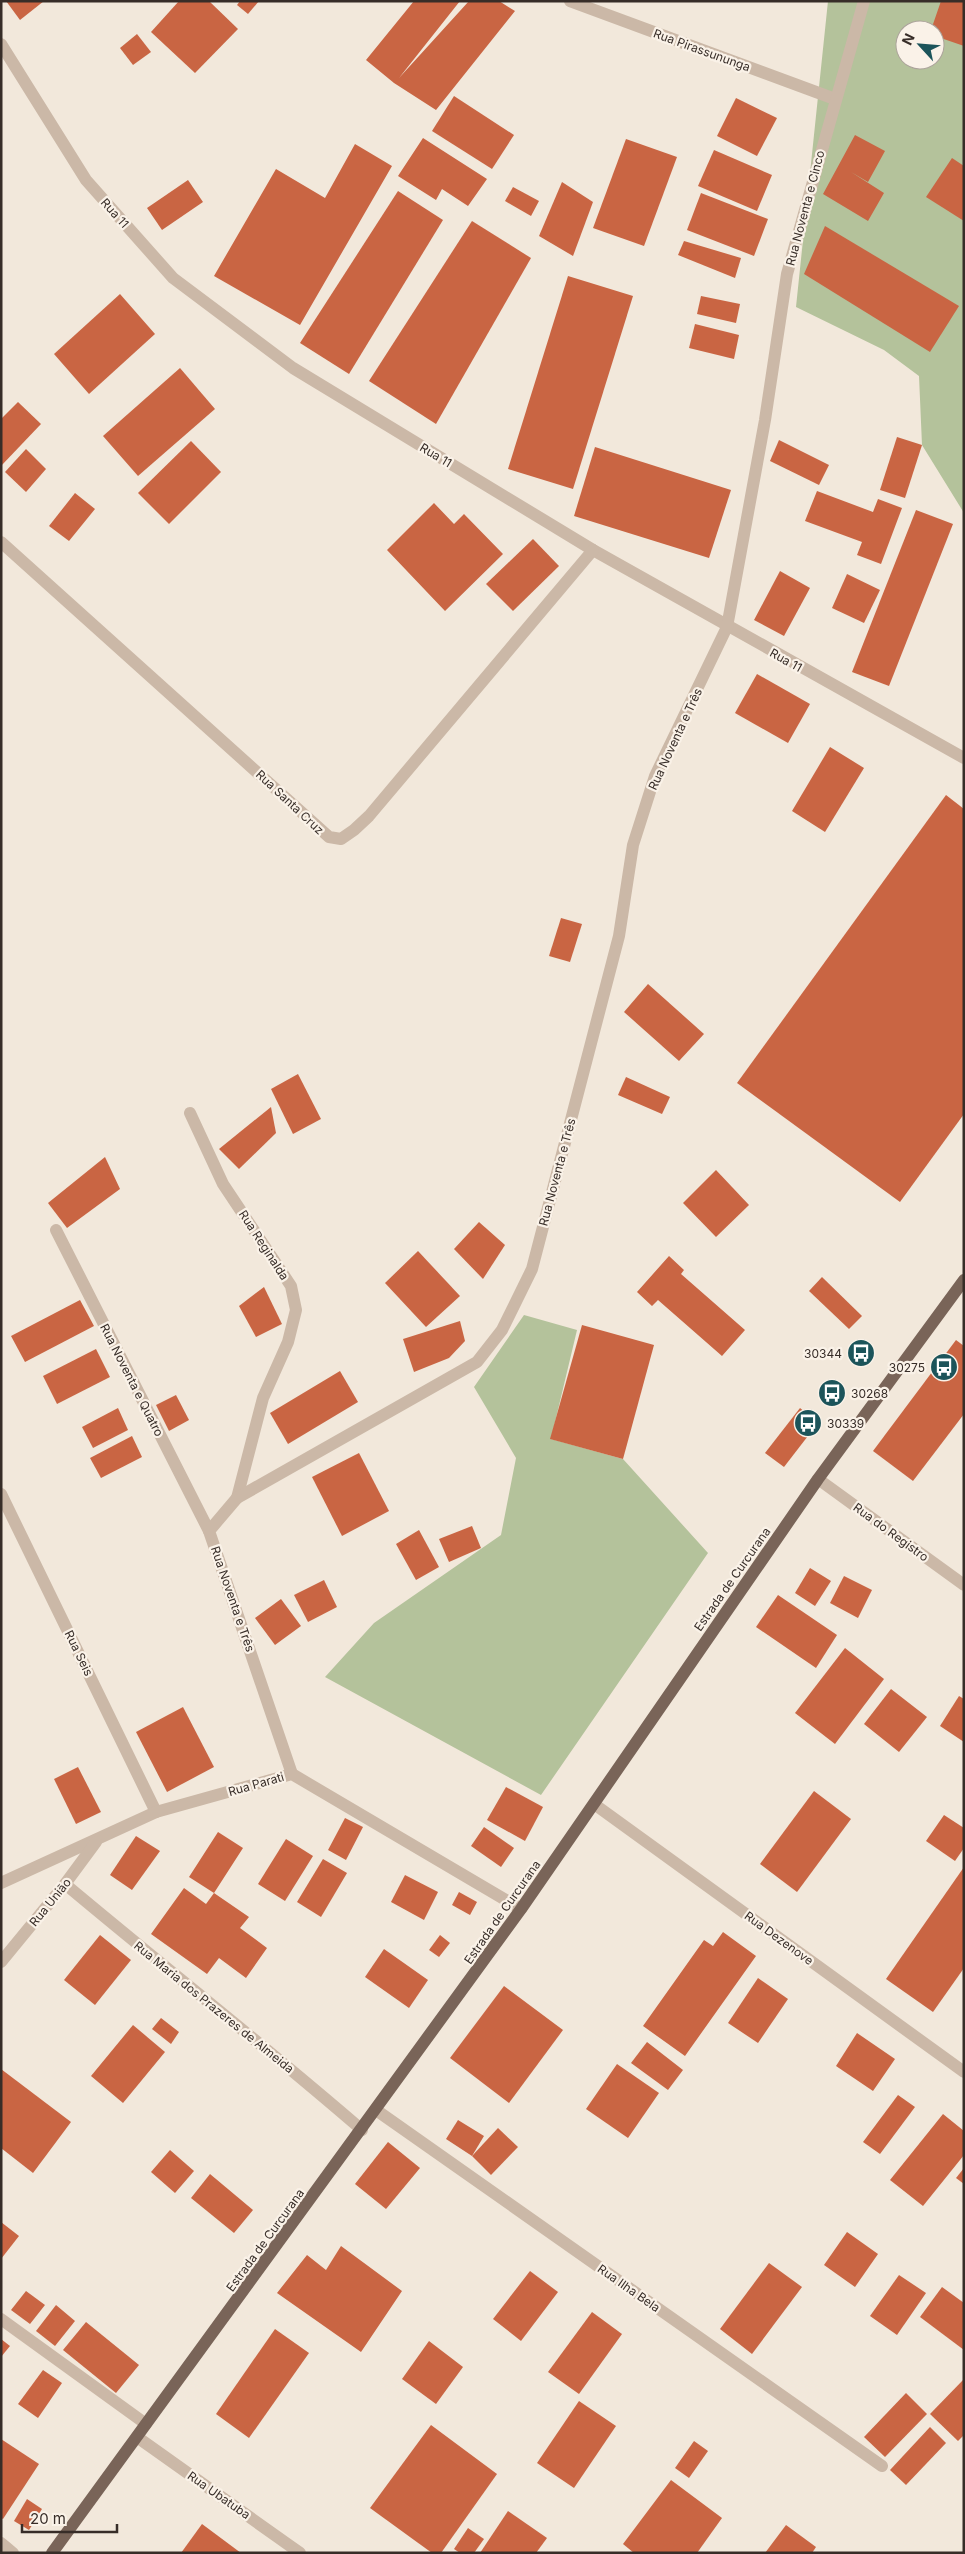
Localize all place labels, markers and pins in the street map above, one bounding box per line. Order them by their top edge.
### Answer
bus stop icon: 30344 [846,1338,876,1368]
place label: 30344 [804,1346,842,1361]
bus stop icon: 30275 [929,1352,959,1382]
place label: 30275 [889,1360,925,1375]
bus stop icon: 30268 [817,1378,847,1408]
place label: 30268 [851,1386,888,1401]
bus stop icon: 30339 [793,1408,823,1438]
place label: 30339 [827,1416,864,1431]

